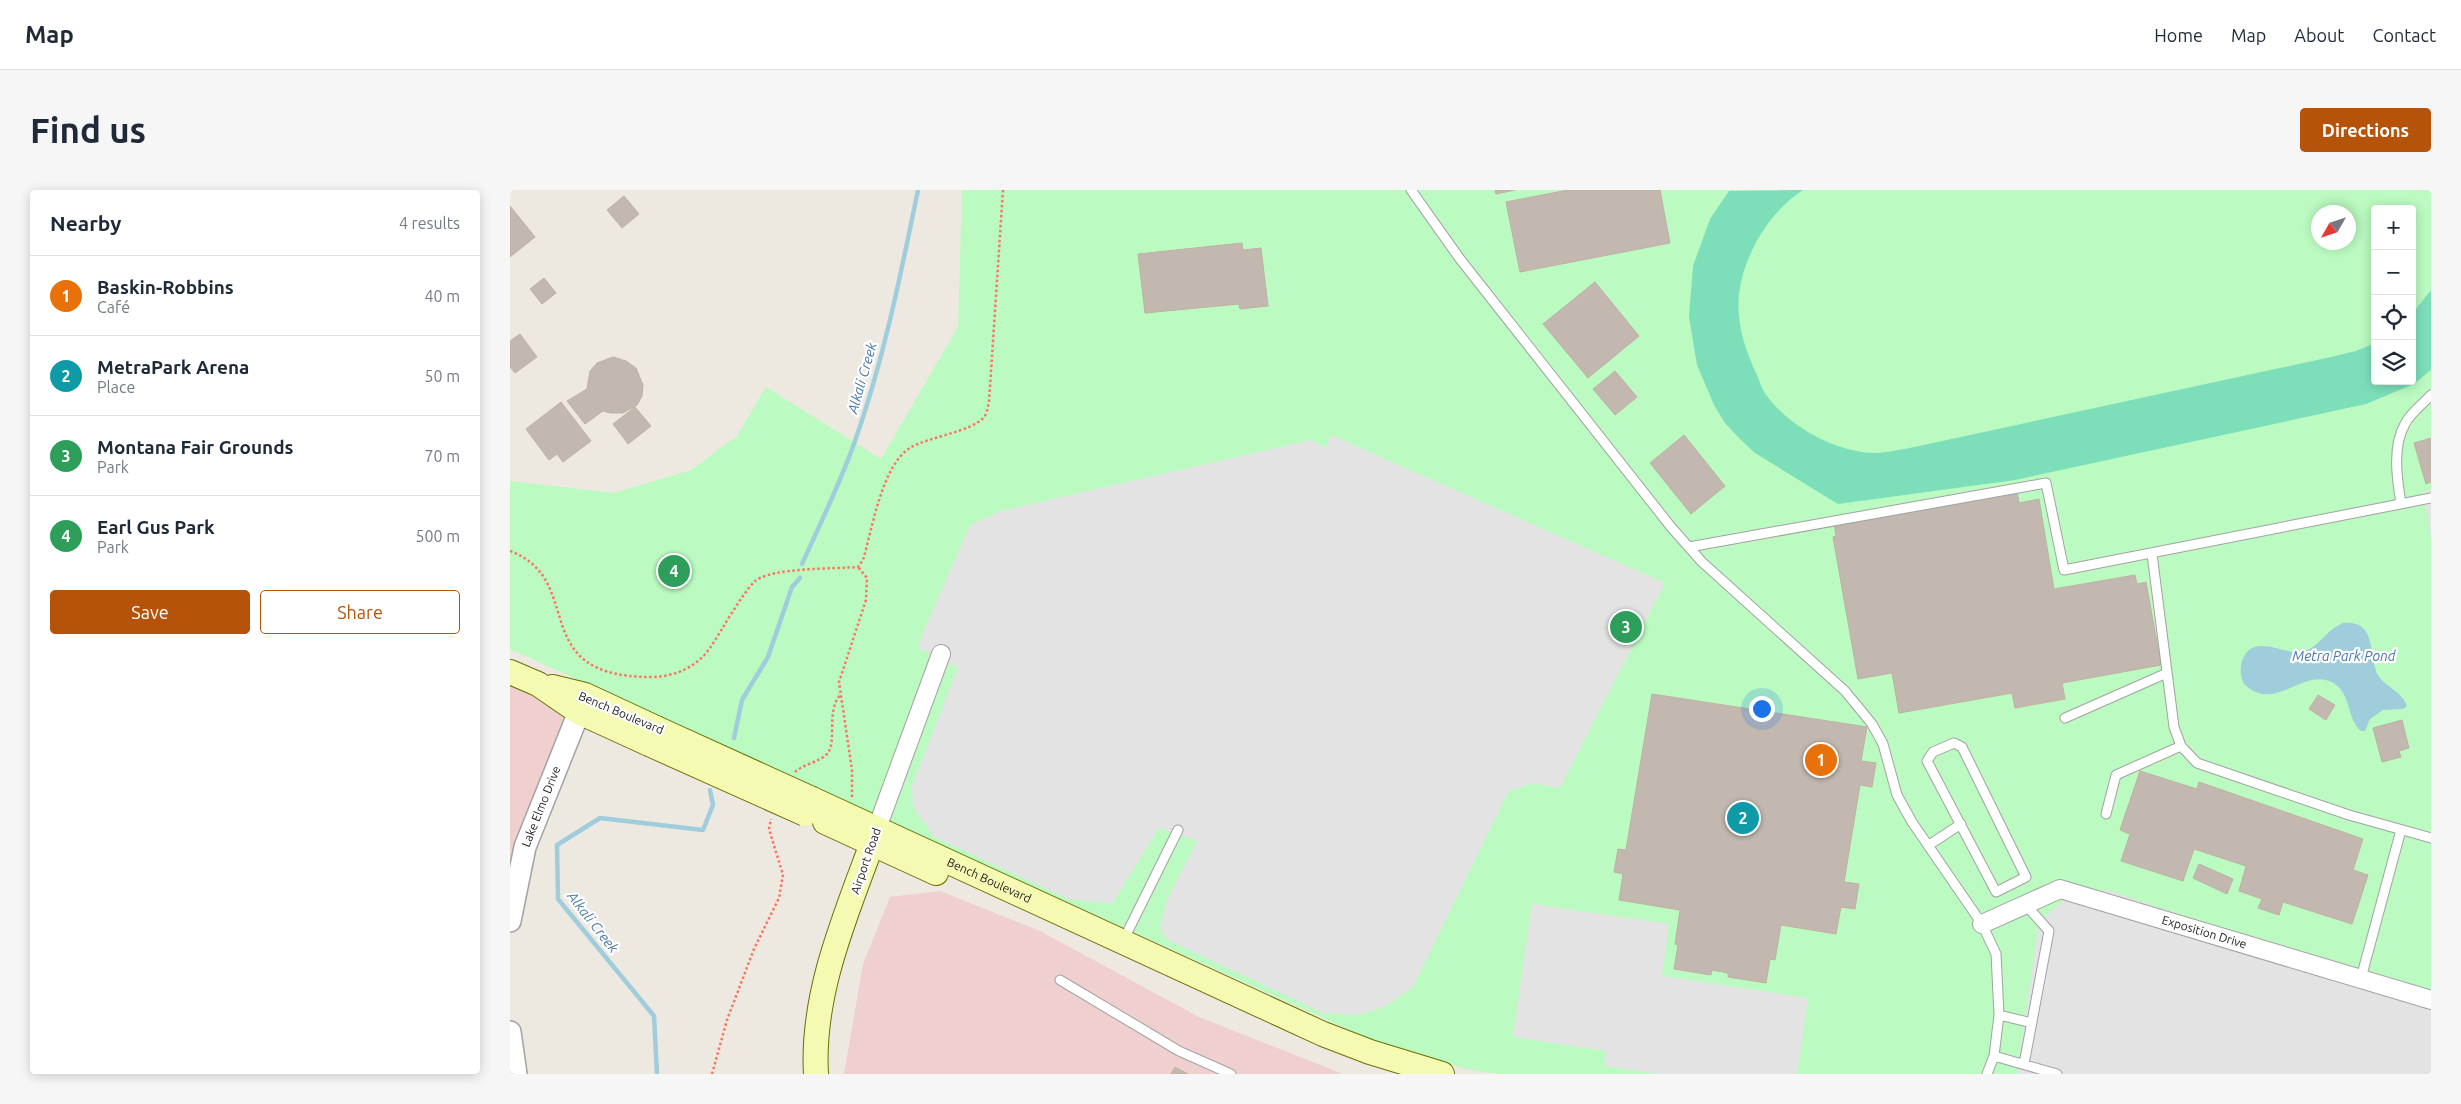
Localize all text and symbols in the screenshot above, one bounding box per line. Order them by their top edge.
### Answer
text: Map [25,21,74,48]
text: Home [2154,25,2203,45]
text: Map [2231,25,2266,45]
text: About [2294,25,2344,45]
text: Contact [2372,25,2436,45]
button: Directions [2300,108,2431,152]
text: Find us [30,110,146,150]
north arrow [2311,205,2356,250]
map controls [2371,205,2416,385]
button: + [2371,205,2416,250]
text: Nearby [50,211,121,235]
text: 4 results [399,214,460,232]
button: − [2371,250,2416,295]
text: Baskin-Robbins [97,276,234,298]
text: 1 [61,287,71,305]
text: 40 m [424,287,460,305]
button: locate [2371,295,2416,340]
text: Café [97,298,130,316]
water label: Alkali Creek [844,340,880,416]
button: layers [2371,340,2416,385]
text: MetraPark Arena [97,356,249,378]
text: 2 [61,367,71,385]
text: 50 m [424,367,460,385]
text: Place [97,378,135,396]
text: Montana Fair Grounds [97,436,294,458]
text: 3 [61,447,71,465]
text: 70 m [424,447,460,465]
text: Park [97,458,129,476]
text: Earl Gus Park [97,516,215,538]
text: 4 [61,527,71,545]
text: 500 m [415,527,460,545]
text: Park [97,538,129,556]
pin: 4 [658,552,690,590]
button: Save [50,590,250,634]
button: Share [260,590,460,634]
pin: 3 [1610,608,1642,646]
water label: Metra Park Pond [2292,648,2397,664]
street label: Bench Boulevard [577,689,666,736]
your location [1749,696,1775,722]
pin: 1 [1805,741,1837,779]
street label: Lake Elmo Drive [519,764,563,849]
pin: 2 [1727,799,1759,837]
street label: Airport Road [848,826,883,896]
street label: Bench Boulevard [945,855,1034,905]
water label: Alkali Creek [564,887,622,956]
street label: Exposition Drive [2160,913,2248,950]

